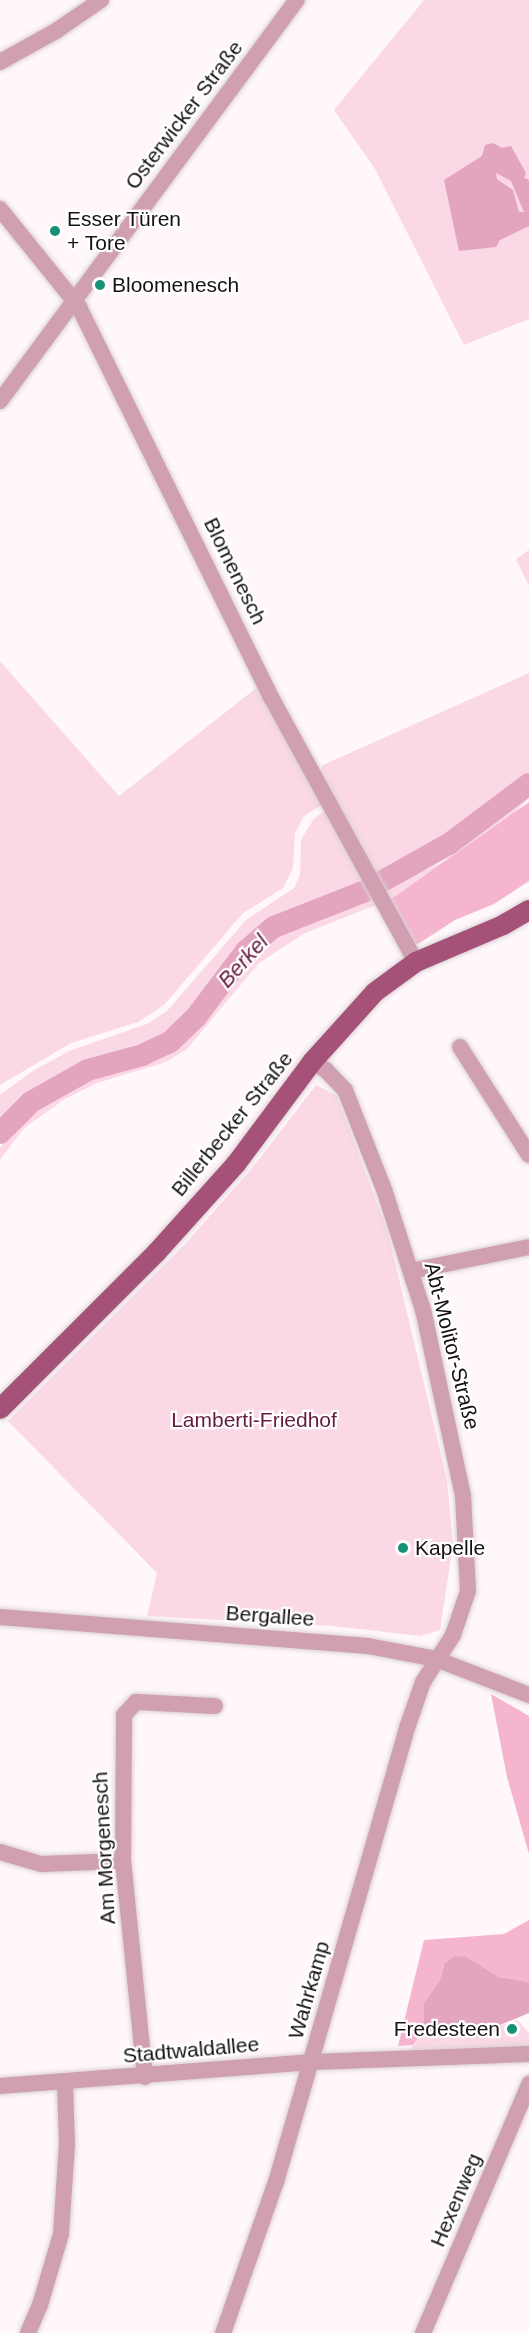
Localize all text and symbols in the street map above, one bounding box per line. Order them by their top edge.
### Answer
street label: Osterwicker Straße [120,36,248,194]
place label: Esser Türen + Tore [67,206,181,256]
marker: Esser Türen + Tore [48,224,62,238]
place label: Bloomenesch [112,272,239,298]
marker: Bloomenesch [93,278,107,292]
street label: Blomenesch [198,514,272,628]
water label: Berkel [212,929,274,993]
street label: Billerbecker Straße [166,1047,298,1201]
street label: Abt-Molitor-Straße [419,1260,485,1432]
park label: Lamberti-Friedhof [171,1407,337,1433]
place label: Kapelle [415,1535,485,1561]
marker: Kapelle [396,1541,410,1555]
street label: Bergallee [225,1600,315,1632]
street label: Am Morgenesch [87,1771,121,1925]
street label: Wahrkamp [283,1938,335,2042]
place label: Fredesteen [394,2016,500,2042]
marker: Fredesteen [505,2022,519,2036]
street label: Stadtwaldallee [122,2031,260,2069]
street label: Hexenweg [425,2149,487,2251]

